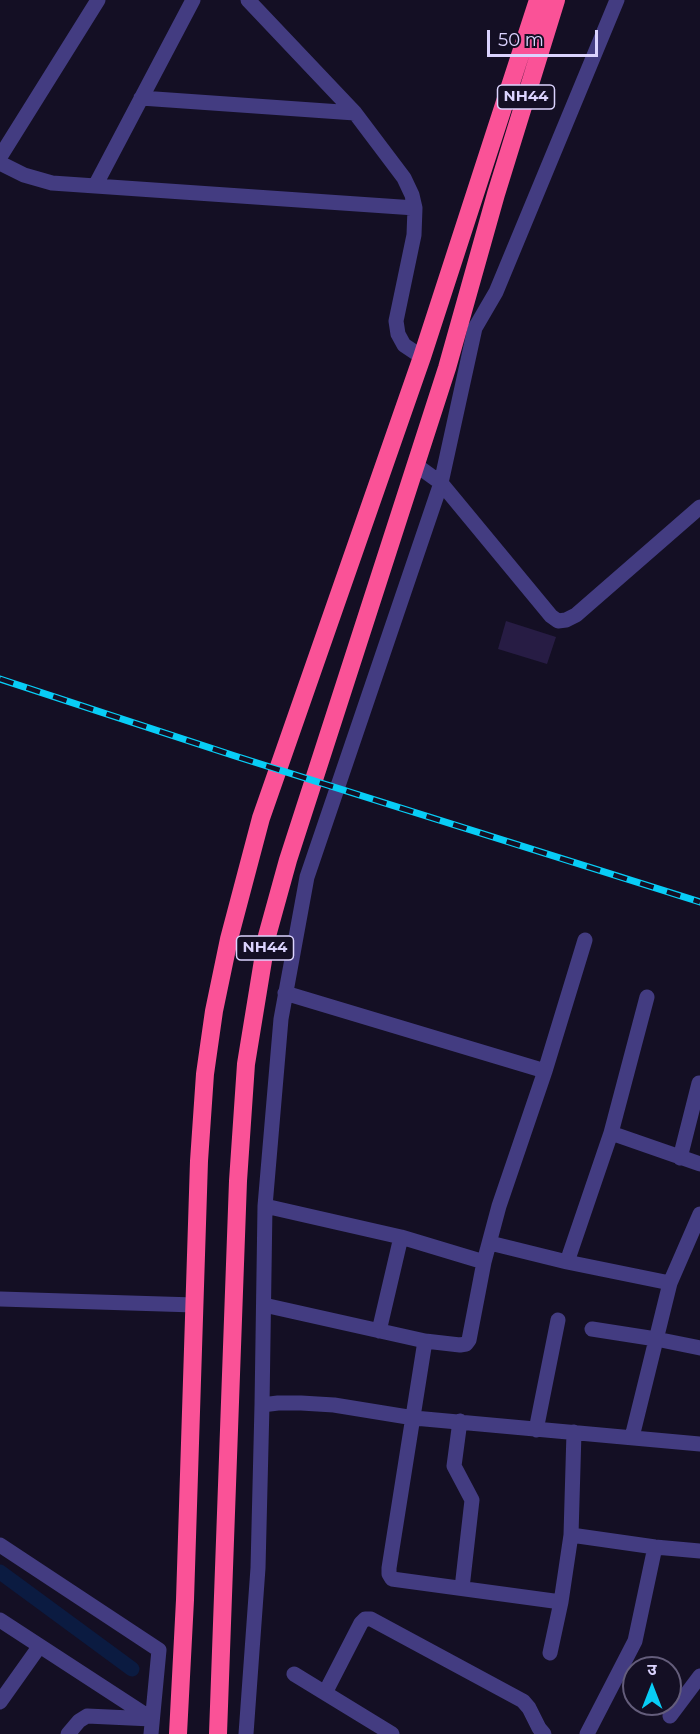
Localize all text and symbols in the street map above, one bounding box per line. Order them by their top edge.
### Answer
scale bar [490,18,601,56]
text: 50 m [498,29,544,51]
road number: NH44 [498,85,554,109]
road number: NH44 [236,936,294,960]
north arrow [622,1656,682,1716]
text: उ [647,1660,657,1679]

